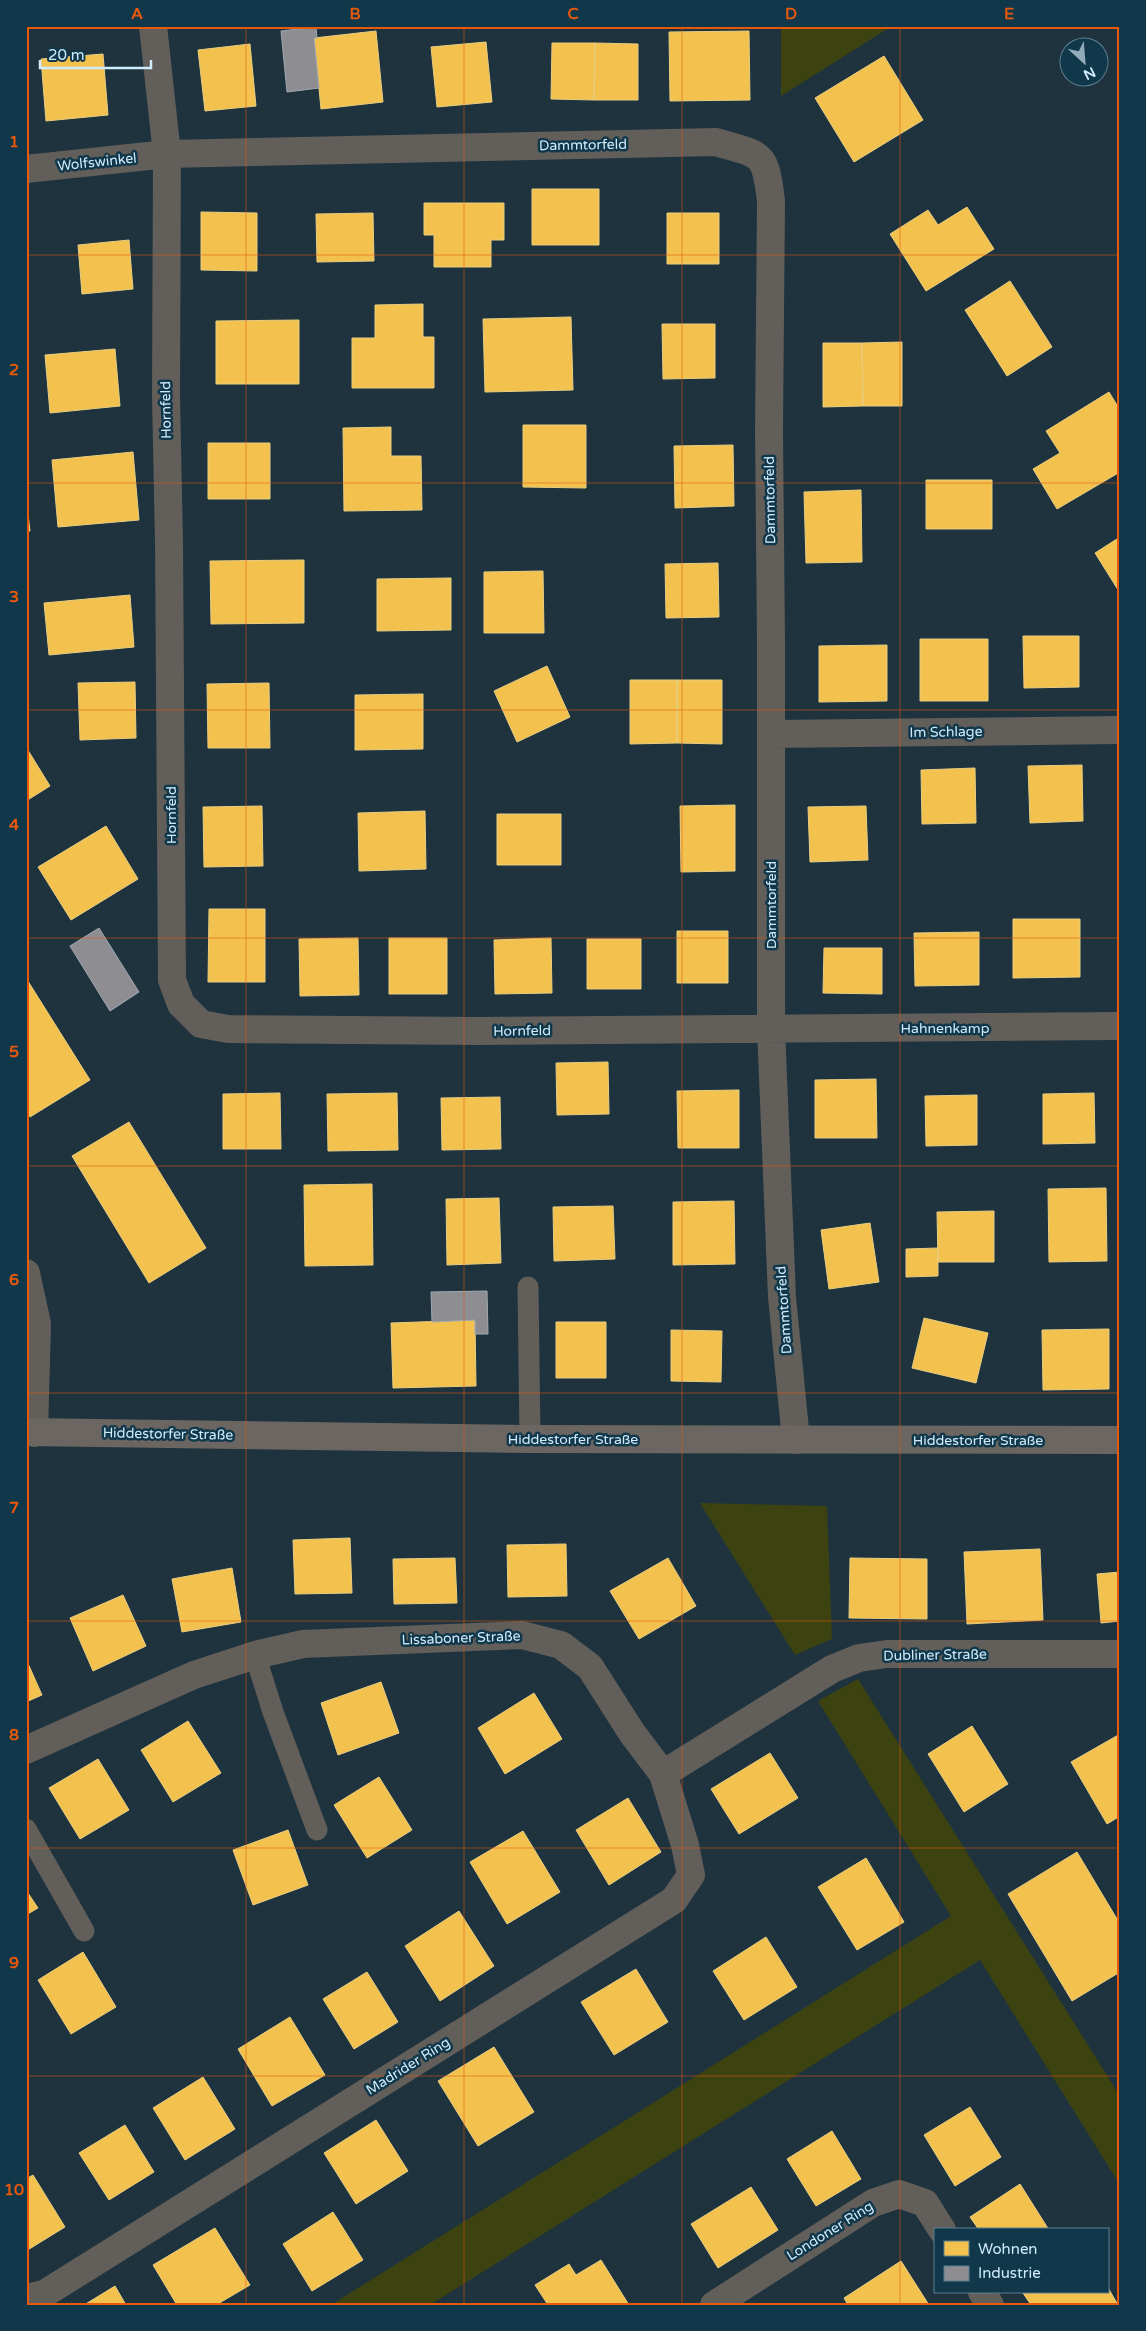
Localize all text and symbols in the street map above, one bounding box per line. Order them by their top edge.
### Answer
text: A [131,4,143,24]
text: B [349,4,361,24]
text: C [567,4,579,24]
text: D [785,4,797,24]
text: E [1004,4,1014,24]
scale bar [40,38,151,70]
north arrow [1058,38,1108,88]
text: 20 m [48,46,85,64]
text: N [1081,63,1098,83]
text: 1 [9,132,19,152]
street label: Dammtorfeld [539,136,627,154]
street label: Wolfswinkel [57,149,137,175]
text: 2 [9,360,19,380]
street label: Hornfeld [157,381,175,439]
street label: Dammtorfeld [761,456,779,544]
text: 3 [9,587,19,607]
street label: Im Schlage [909,723,983,741]
street label: Hornfeld [163,786,180,844]
text: 4 [9,815,19,835]
street label: Dammtorfeld [763,861,780,949]
street label: Hahnenkamp [901,1020,990,1037]
street label: Hornfeld [493,1022,551,1040]
text: 5 [9,1042,19,1062]
street label: Dammtorfeld [772,1265,796,1355]
text: 6 [9,1270,19,1290]
street label: Hiddestorfer Straße [103,1424,233,1444]
street label: Hiddestorfer Straße [508,1431,638,1448]
street label: Hiddestorfer Straße [913,1432,1043,1449]
text: 7 [9,1498,19,1518]
street label: Lissaboner Straße [401,1627,521,1649]
street label: Dubliner Straße [883,1646,987,1664]
text: 8 [9,1725,19,1745]
text: 9 [9,1953,19,1973]
street label: Madrider Ring [363,2033,453,2099]
text: 10 [4,2180,24,2200]
street label: Londoner Ring [784,2198,876,2264]
legend [934,2228,1108,2294]
text: Wohnen [978,2240,1038,2258]
text: Industrie [978,2264,1041,2282]

